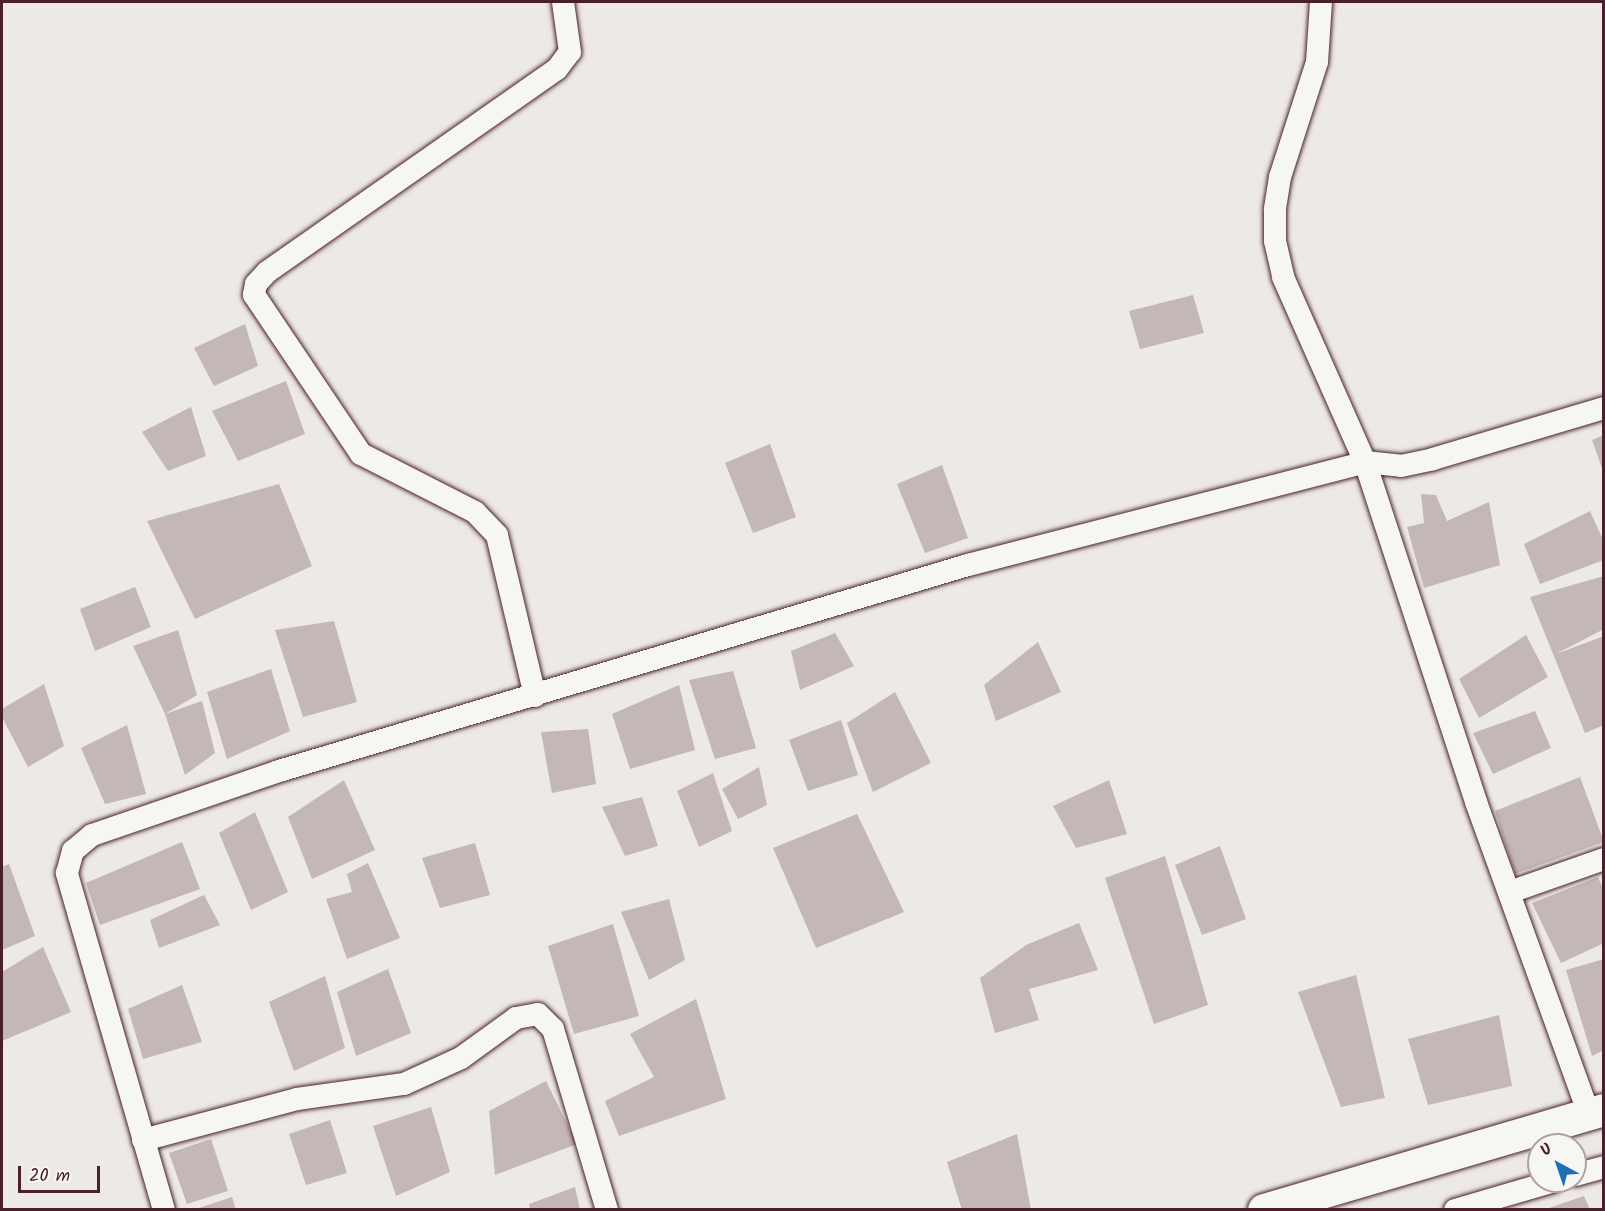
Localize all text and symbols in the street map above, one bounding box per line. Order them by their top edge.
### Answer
north arrow [1527,1133,1587,1193]
text: U [1535,1138,1558,1163]
scale bar [21,1154,104,1192]
text: 20 m [29,1162,70,1191]

